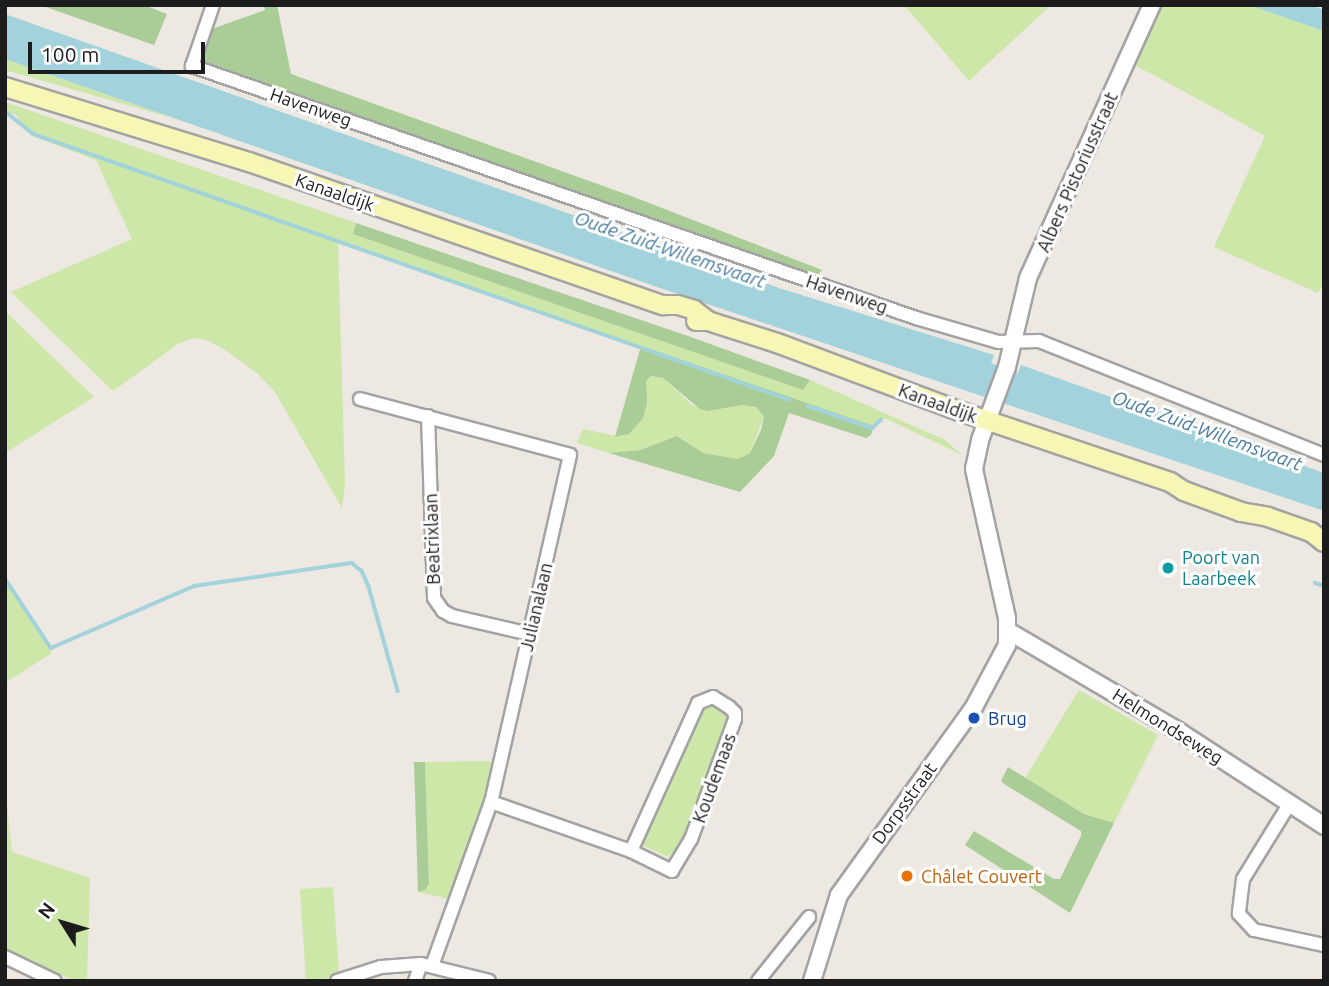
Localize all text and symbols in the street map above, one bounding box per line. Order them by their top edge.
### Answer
scale bar [32,28,208,72]
text: 100 m [41,42,99,66]
street label: Havenweg [267,83,355,131]
street label: Albers Pistoriusstraat [1032,89,1122,255]
street label: Kanaaldijk [293,168,377,216]
water label: Oude Zuid-Willemsvaart [571,207,769,293]
street label: Havenweg [803,270,891,318]
street label: Kanaaldijk [896,379,980,427]
water label: Oude Zuid-Willemsvaart [1109,386,1305,476]
street label: Beatrixlaan [420,493,444,585]
place label: Poort van Laarbeek [1182,547,1260,590]
street label: Julianalaan [515,560,557,654]
marker: Poort van Laarbeek [1160,560,1176,576]
street label: Helmondseweg [1109,683,1227,769]
place label: Brug [988,707,1027,729]
marker: Brug [966,710,982,726]
street label: Koudemaas [688,730,740,826]
street label: Dorpsstraat [867,758,941,848]
place label: Châlet Couvert [921,865,1042,887]
marker: Châlet Couvert [899,868,915,884]
north arrow [28,888,98,958]
text: N [33,898,59,923]

